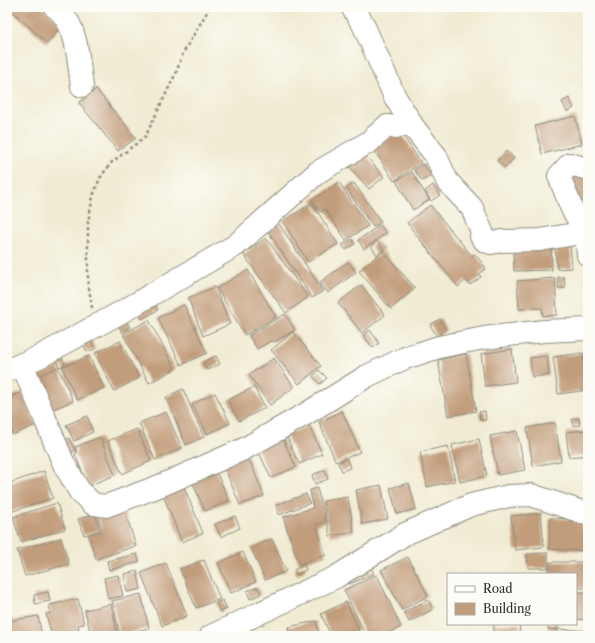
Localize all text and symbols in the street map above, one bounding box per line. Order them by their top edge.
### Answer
legend [447,573,577,625]
text: Road [483,581,513,596]
text: Building [483,601,531,616]

